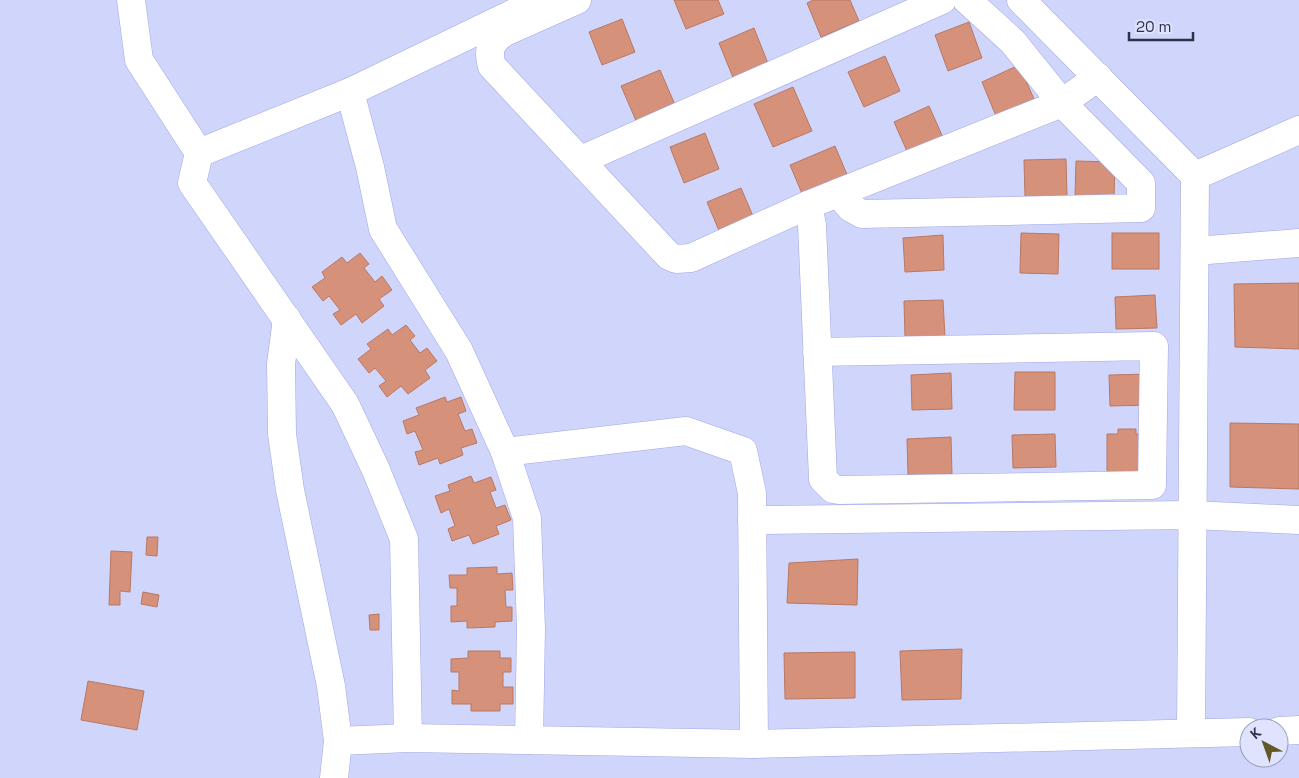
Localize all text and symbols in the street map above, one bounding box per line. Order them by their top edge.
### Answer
scale bar [1129,10,1193,42]
text: 20 m [1136,17,1171,36]
north arrow [1239,718,1289,768]
text: K [1246,723,1265,743]

